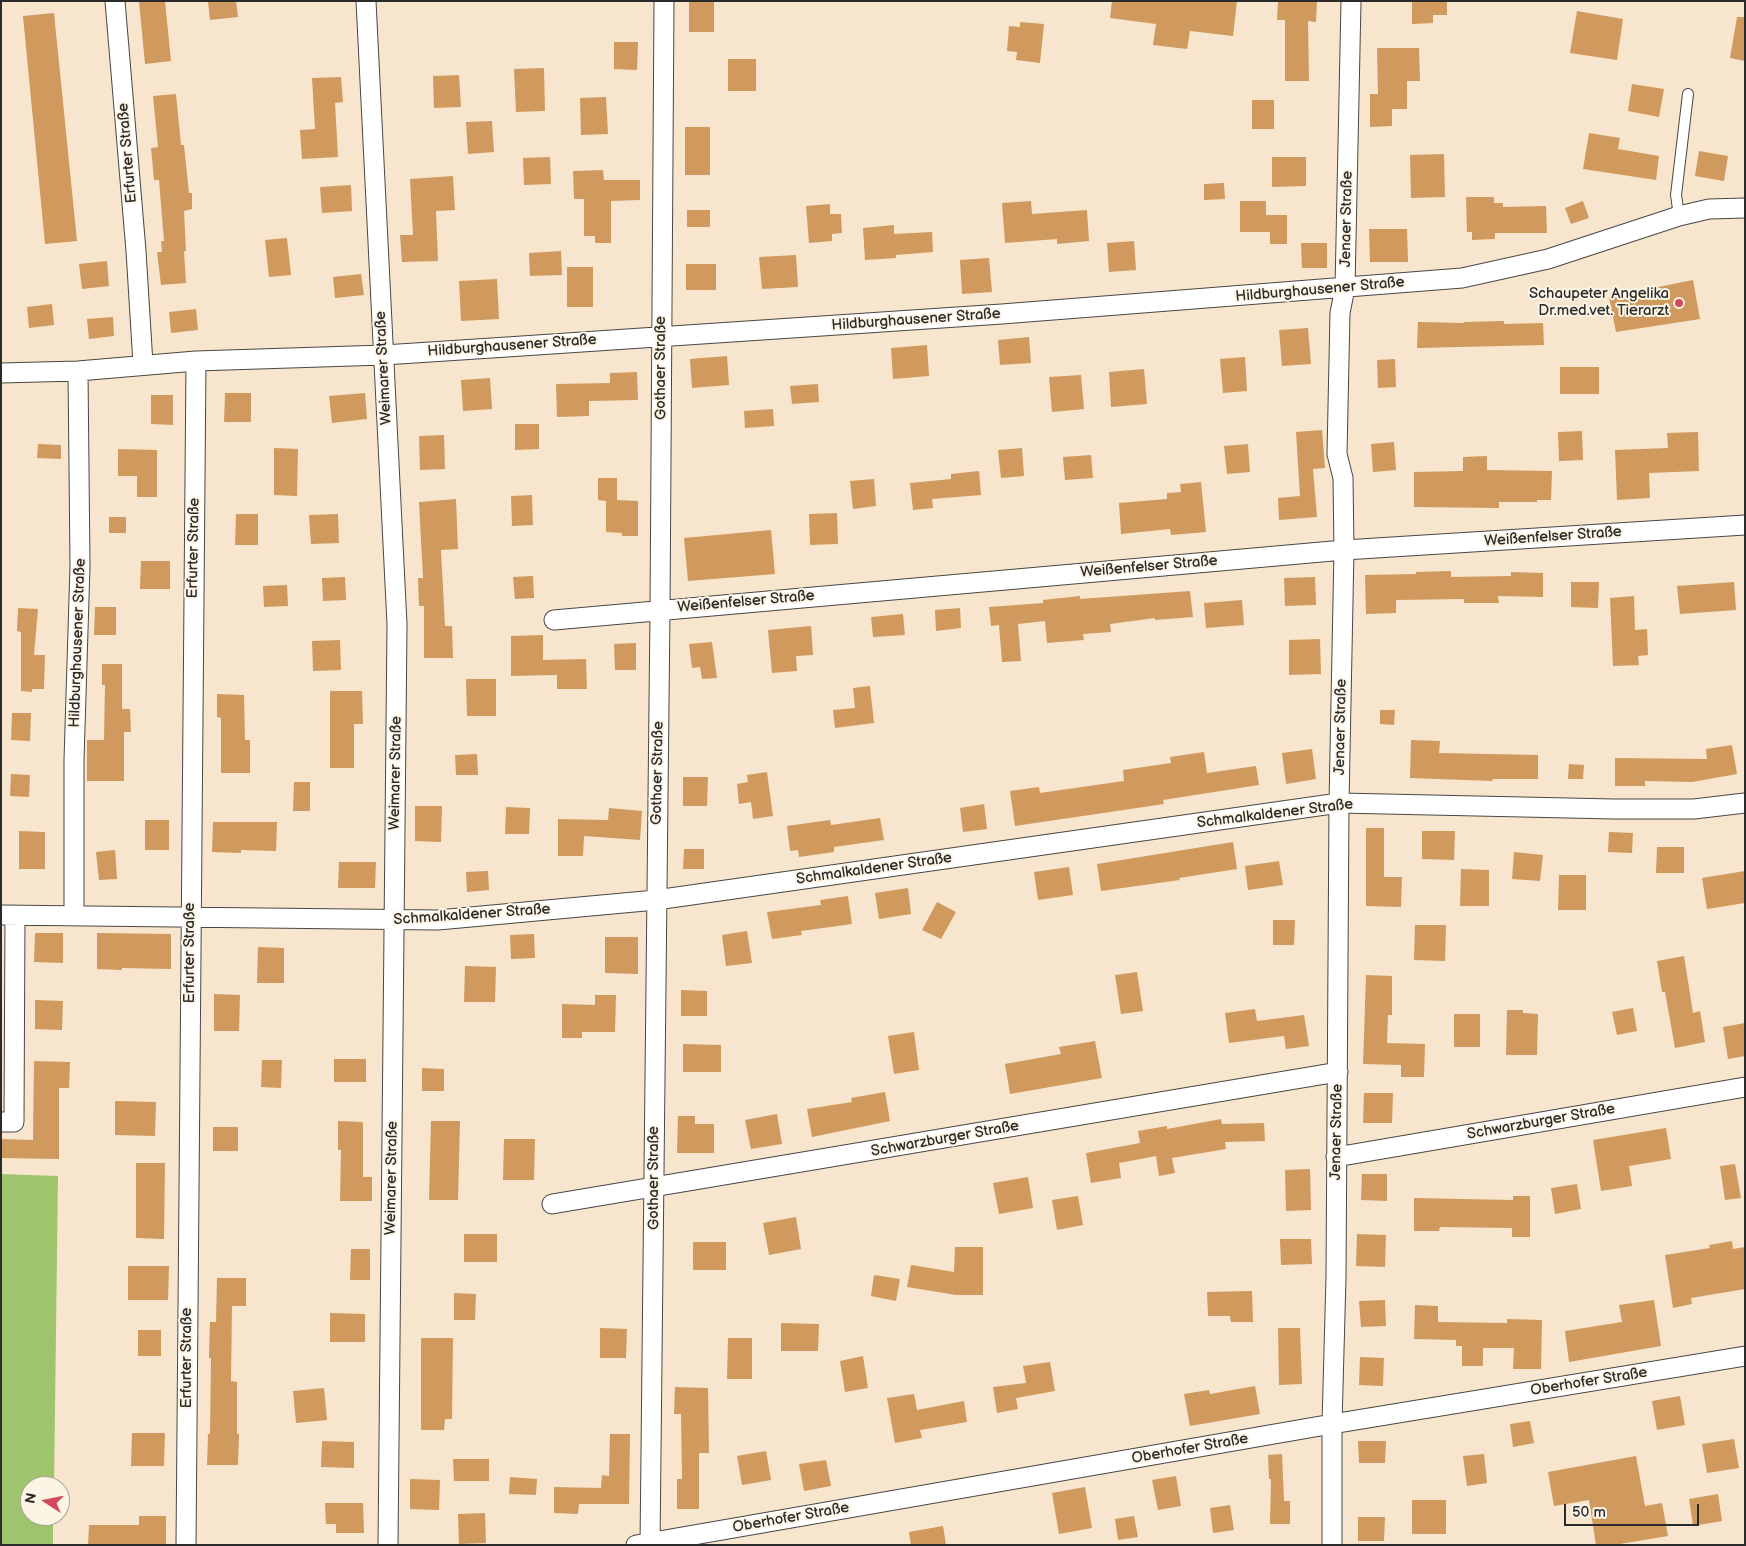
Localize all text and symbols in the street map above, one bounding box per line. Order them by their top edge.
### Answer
street label: Erfurter Straße [115,102,141,204]
street label: Jenaer Straße [1337,171,1357,267]
street label: Hildburghausener Straße [1235,274,1405,306]
place label: Schaupeter Angelika Dr.med.vet. Tierarzt [1529,285,1669,320]
marker: Schaupeter Angelika Dr.med.vet. Tierarzt [1673,297,1685,309]
street label: Hildburghausener Straße [831,305,1001,335]
street label: Weimarer Straße [372,311,396,425]
street label: Gothaer Straße [652,316,670,420]
street label: Hildburghausener Straße [427,331,597,361]
street label: Erfurter Straße [184,498,204,598]
street label: Weißenfelser Straße [1484,523,1622,551]
street label: Weißenfelser Straße [1080,552,1218,582]
street label: Hildburghausener Straße [66,558,90,728]
street label: Weißenfelser Straße [677,587,815,617]
street label: Jenaer Straße [1331,679,1351,775]
street label: Weimarer Straße [386,716,406,830]
street label: Gothaer Straße [648,721,668,825]
street label: Schmalkaldener Straße [1196,795,1354,833]
street label: Schmalkaldener Straße [795,849,953,889]
street label: Schmalkaldener Straße [393,901,551,929]
street label: Erfurter Straße [181,903,199,1003]
street label: Jenaer Straße [1327,1084,1347,1180]
street label: Schwarzburger Straße [1466,1100,1616,1144]
street label: Schwarzburger Straße [870,1117,1020,1161]
street label: Weimarer Straße [382,1121,402,1235]
street label: Gothaer Straße [645,1126,663,1230]
street label: Erfurter Straße [178,1308,196,1408]
street label: Oberhofer Straße [1529,1364,1649,1400]
street label: Oberhofer Straße [1130,1430,1250,1468]
north arrow [20,1476,70,1526]
text: N [21,1491,40,1505]
scale bar [1566,1494,1701,1526]
street label: Oberhofer Straße [731,1499,851,1537]
text: 50 m [1572,1503,1606,1522]

